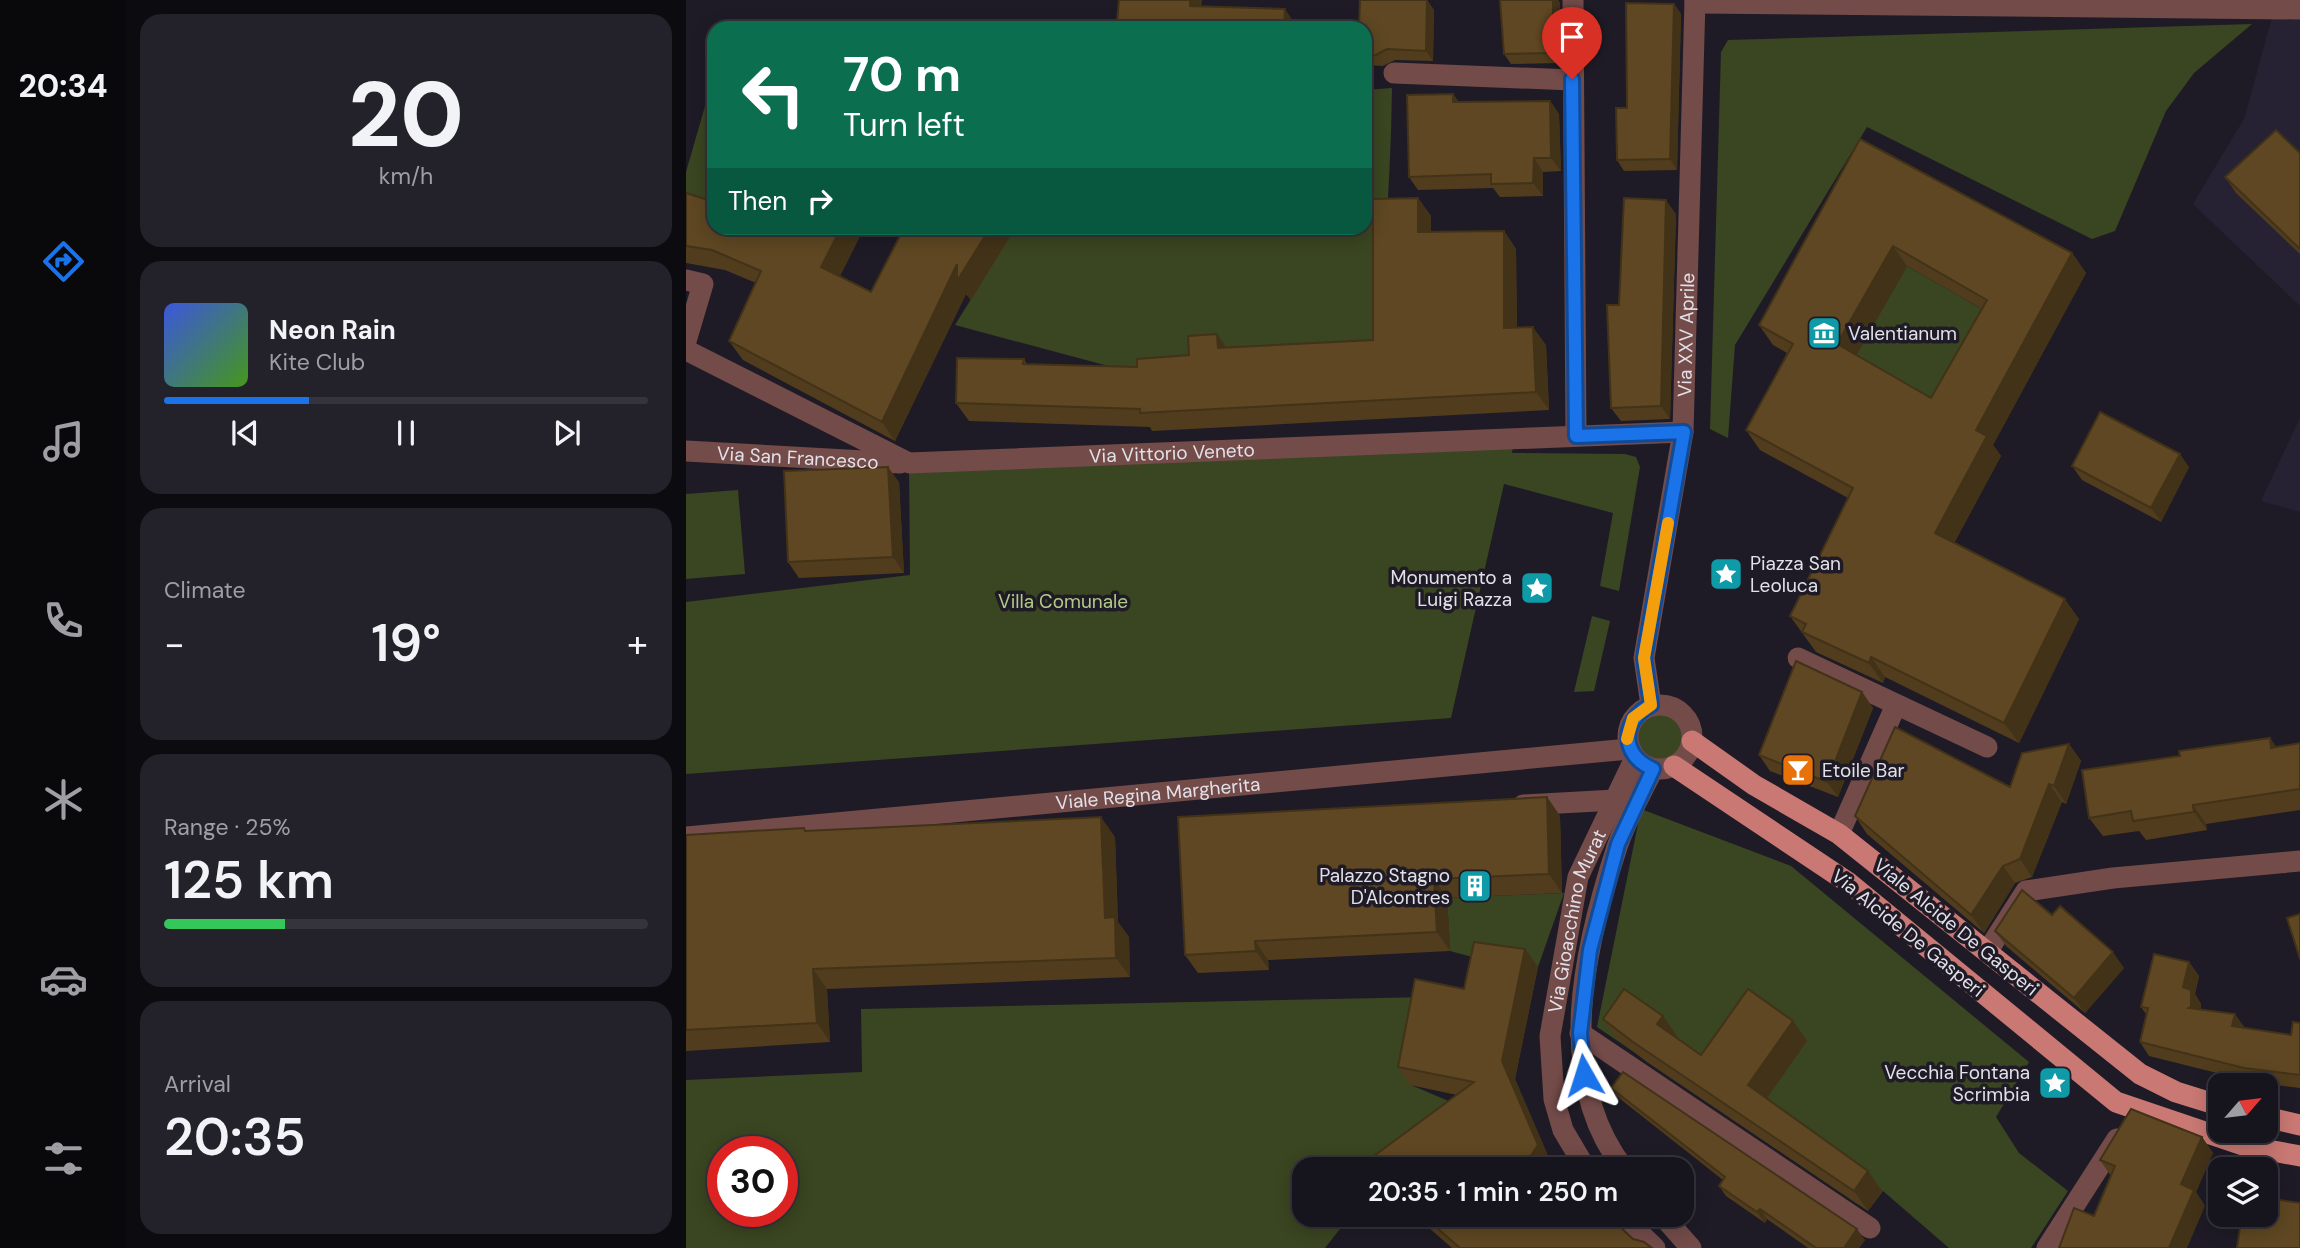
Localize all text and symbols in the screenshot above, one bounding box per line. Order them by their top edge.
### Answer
pin [1542,7,1602,79]
icon: arrive [1553,18,1591,56]
text: 70 m [843,42,961,106]
icon: left [728,49,819,140]
text: 20 [348,56,464,174]
text: 20:34 [18,65,108,107]
text: Turn left [843,104,965,146]
text: km/h [379,161,433,191]
icon: right [801,182,839,220]
text: Then [728,184,787,218]
icon: directions [39,237,88,286]
street label: Via XXV Aprile [1671,272,1700,398]
text: Neon Rain [269,313,396,347]
museum icon: Valentianum [1805,314,1843,352]
place label: Valentianum [1848,321,1957,346]
text: Kite Club [269,347,365,377]
icon: previous [226,414,264,452]
icon: pause [387,414,425,452]
icon: next [548,414,586,452]
icon: music [39,417,88,466]
street label: Via Vittorio Veneto [1088,437,1255,468]
street label: Via San Francesco [716,440,879,474]
place label: Piazza San Leoluca [1750,551,1841,598]
place icon: Piazza San Leoluca [1707,555,1745,593]
place label: Monumento a Luigi Razza [1390,565,1512,612]
place icon: Monumento a Luigi Razza [1518,569,1556,607]
text: Climate [164,575,246,605]
park label: Villa Comunale [998,589,1128,614]
icon: phone [39,596,88,645]
text: 19° [371,609,441,677]
text: − [164,619,185,669]
text: + [627,619,648,669]
bar icon: Etoile Bar [1779,751,1817,789]
place label: Etoile Bar [1822,758,1905,783]
street label: Viale Regina Margherita [1054,771,1261,815]
icon: climate [39,775,88,824]
text: Range · 25% [164,812,291,842]
street label: Via Gioacchino Murat [1542,825,1612,1015]
text: 125 km [164,846,334,914]
street label: Viale Alcide De Gasperi [1868,853,2044,1001]
place label: Palazzo Stagno D'Alcontres [1319,863,1450,910]
street label: Via Alcide De Gasperi [1826,863,1990,1003]
building icon: Palazzo Stagno D'Alcontres [1456,867,1494,905]
icon: car [39,955,88,1004]
position arrow [1547,1038,1621,1112]
place label: Vecchia Fontana Scrimbia [1884,1060,2030,1107]
place icon: Vecchia Fontana Scrimbia [2036,1064,2074,1102]
text: Arrival [164,1069,231,1099]
north arrow [2208,1073,2278,1143]
map controls [2208,1073,2278,1227]
text: 20:35 [164,1103,306,1171]
icon: filters [39,1134,88,1183]
speed limit sign: 30 [707,1136,798,1227]
button: layers [2208,1157,2278,1227]
text: 20:35 · 1 min · 250 m [1368,1175,1618,1209]

